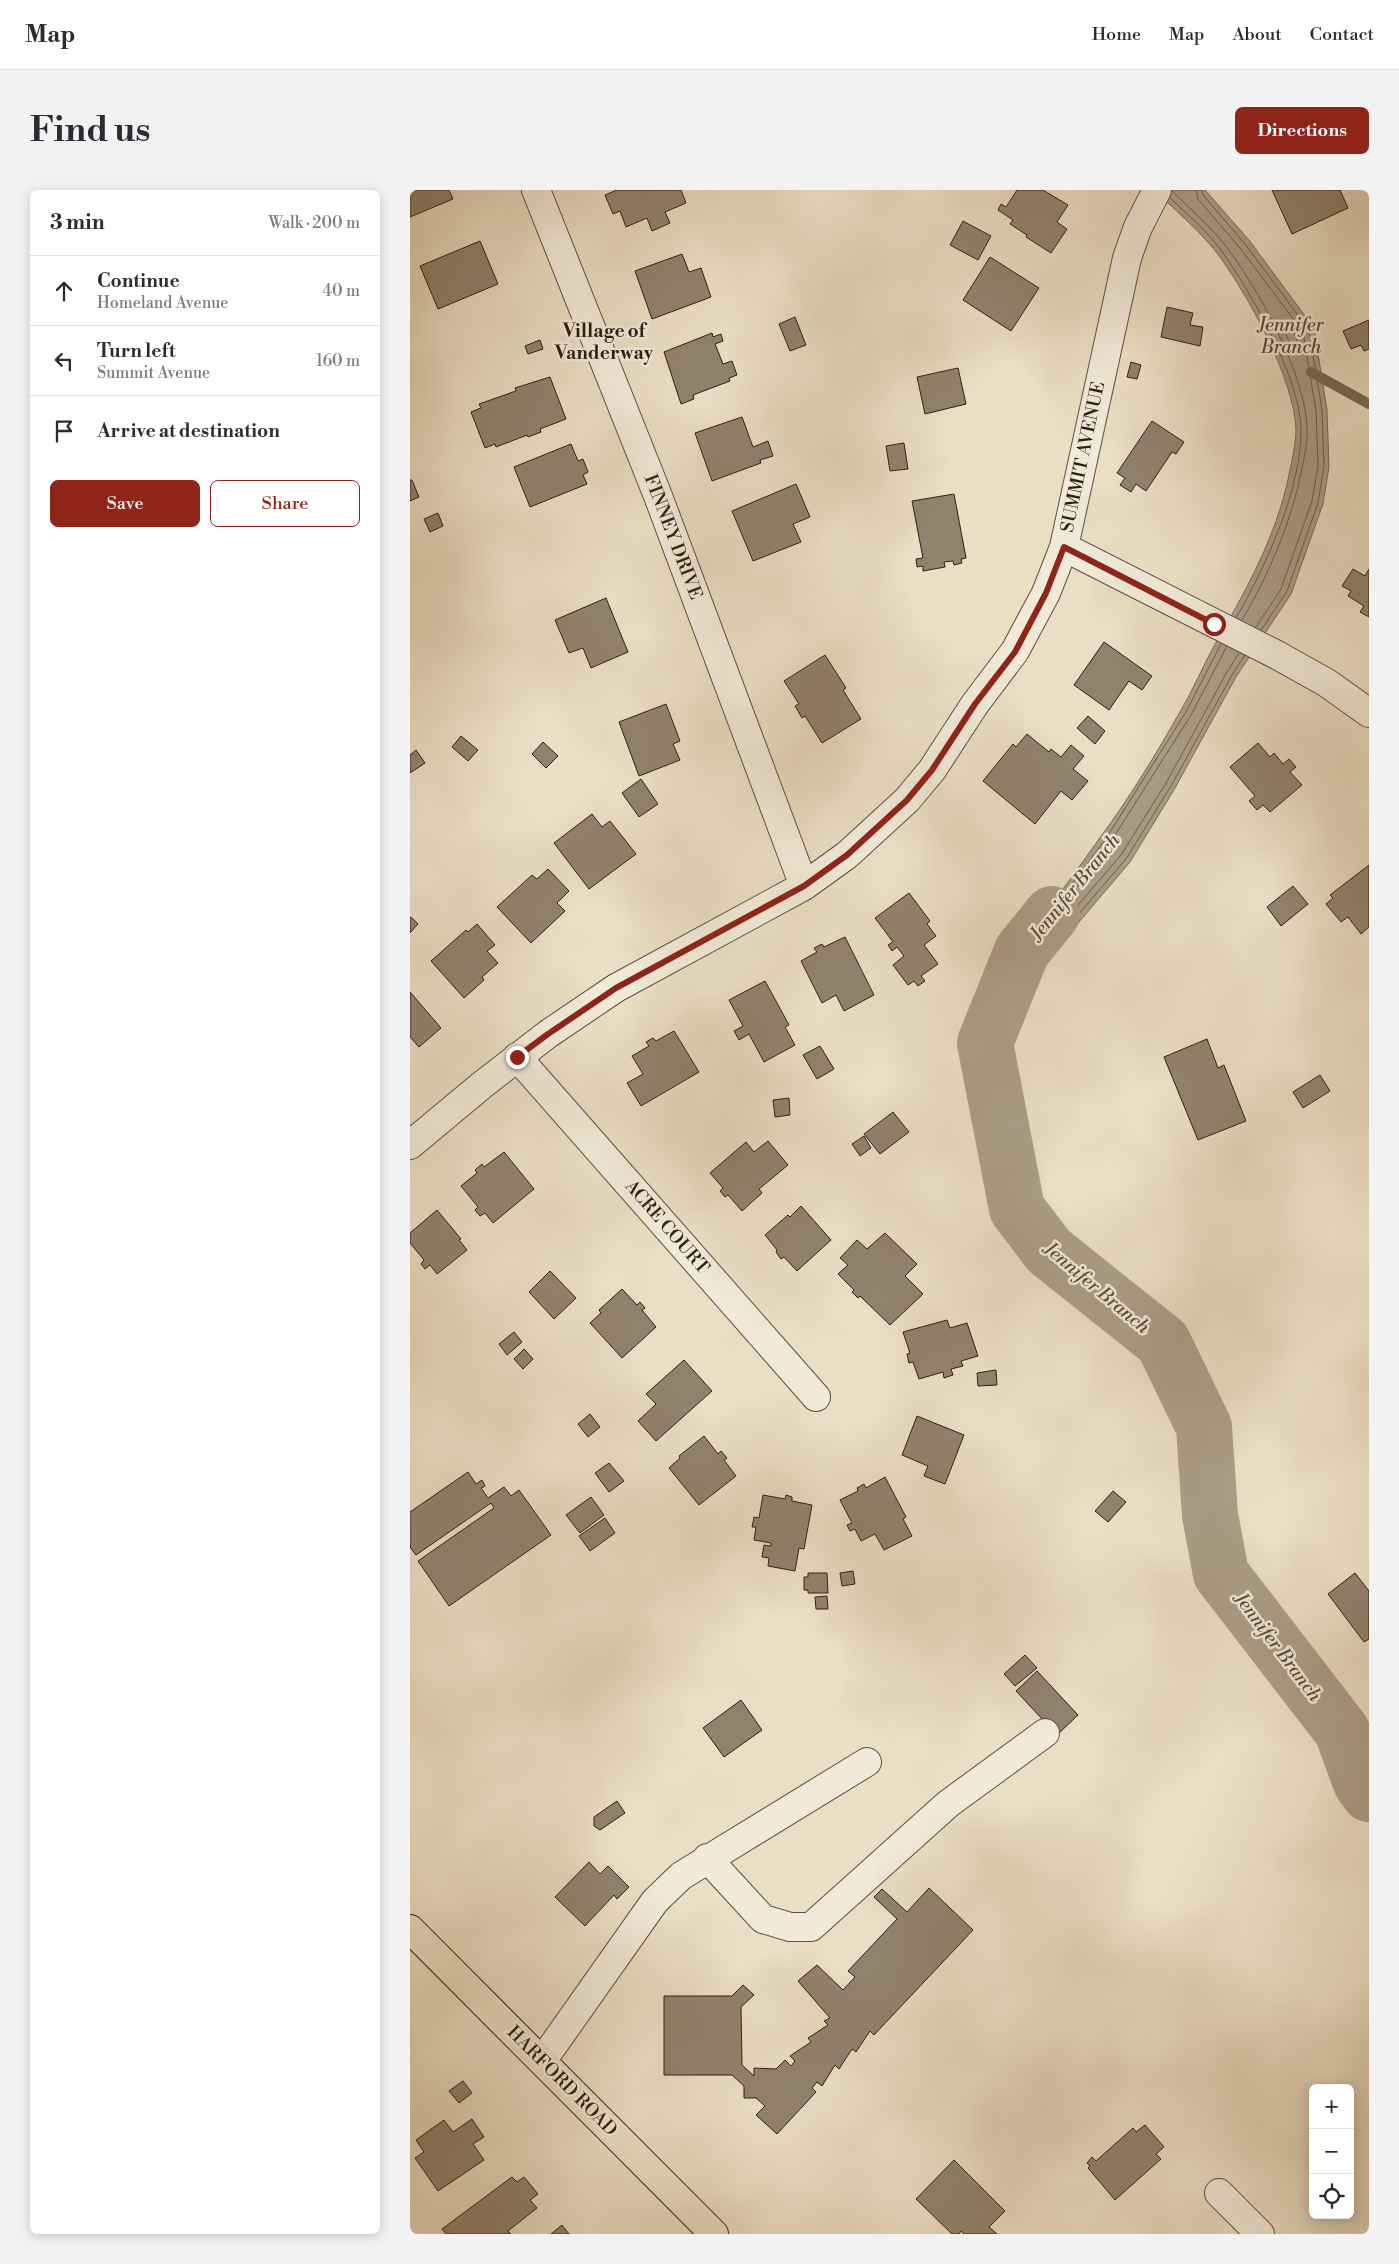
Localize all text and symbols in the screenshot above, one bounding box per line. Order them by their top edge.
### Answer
text: Map [25,20,75,50]
text: Home [1092,23,1141,46]
text: Map [1169,23,1205,46]
text: About [1233,23,1282,46]
text: Contact [1310,23,1374,46]
button: Directions [1235,107,1369,154]
text: Find us [30,109,150,152]
text: 3 min [50,210,105,236]
text: Walk · 200 m [268,213,360,233]
text: Continue [97,269,180,293]
icon: ahead [50,277,78,305]
text: 40 m [323,281,360,301]
text: Homeland Avenue [97,293,228,313]
water label: Jennifer Branch [1256,313,1325,359]
district label: Village of Vanderway [554,319,654,365]
text: Turn left [97,339,176,363]
icon: left [50,347,78,375]
text: 160 m [316,351,360,371]
text: Summit Avenue [97,363,210,383]
street label: SUMMIT AVENUE [1056,380,1110,534]
icon: arrive [50,417,78,445]
text: Arrive at destination [97,419,280,443]
street label: FINNEY DRIVE [639,471,707,603]
button: Save [50,480,200,527]
button: Share [210,480,360,527]
route start [1203,613,1226,636]
water label: Jennifer Branch [1023,829,1126,947]
route end [506,1046,529,1069]
street label: ACRE COURT [619,1174,714,1279]
water label: Jennifer Branch [1038,1236,1155,1339]
water label: Jennifer Branch [1228,1586,1327,1707]
street label: HARFORD ROAD [502,2021,622,2141]
map controls [1309,2084,1354,2219]
button: + [1309,2084,1354,2129]
button: − [1309,2129,1354,2174]
button: locate [1309,2174,1354,2219]

